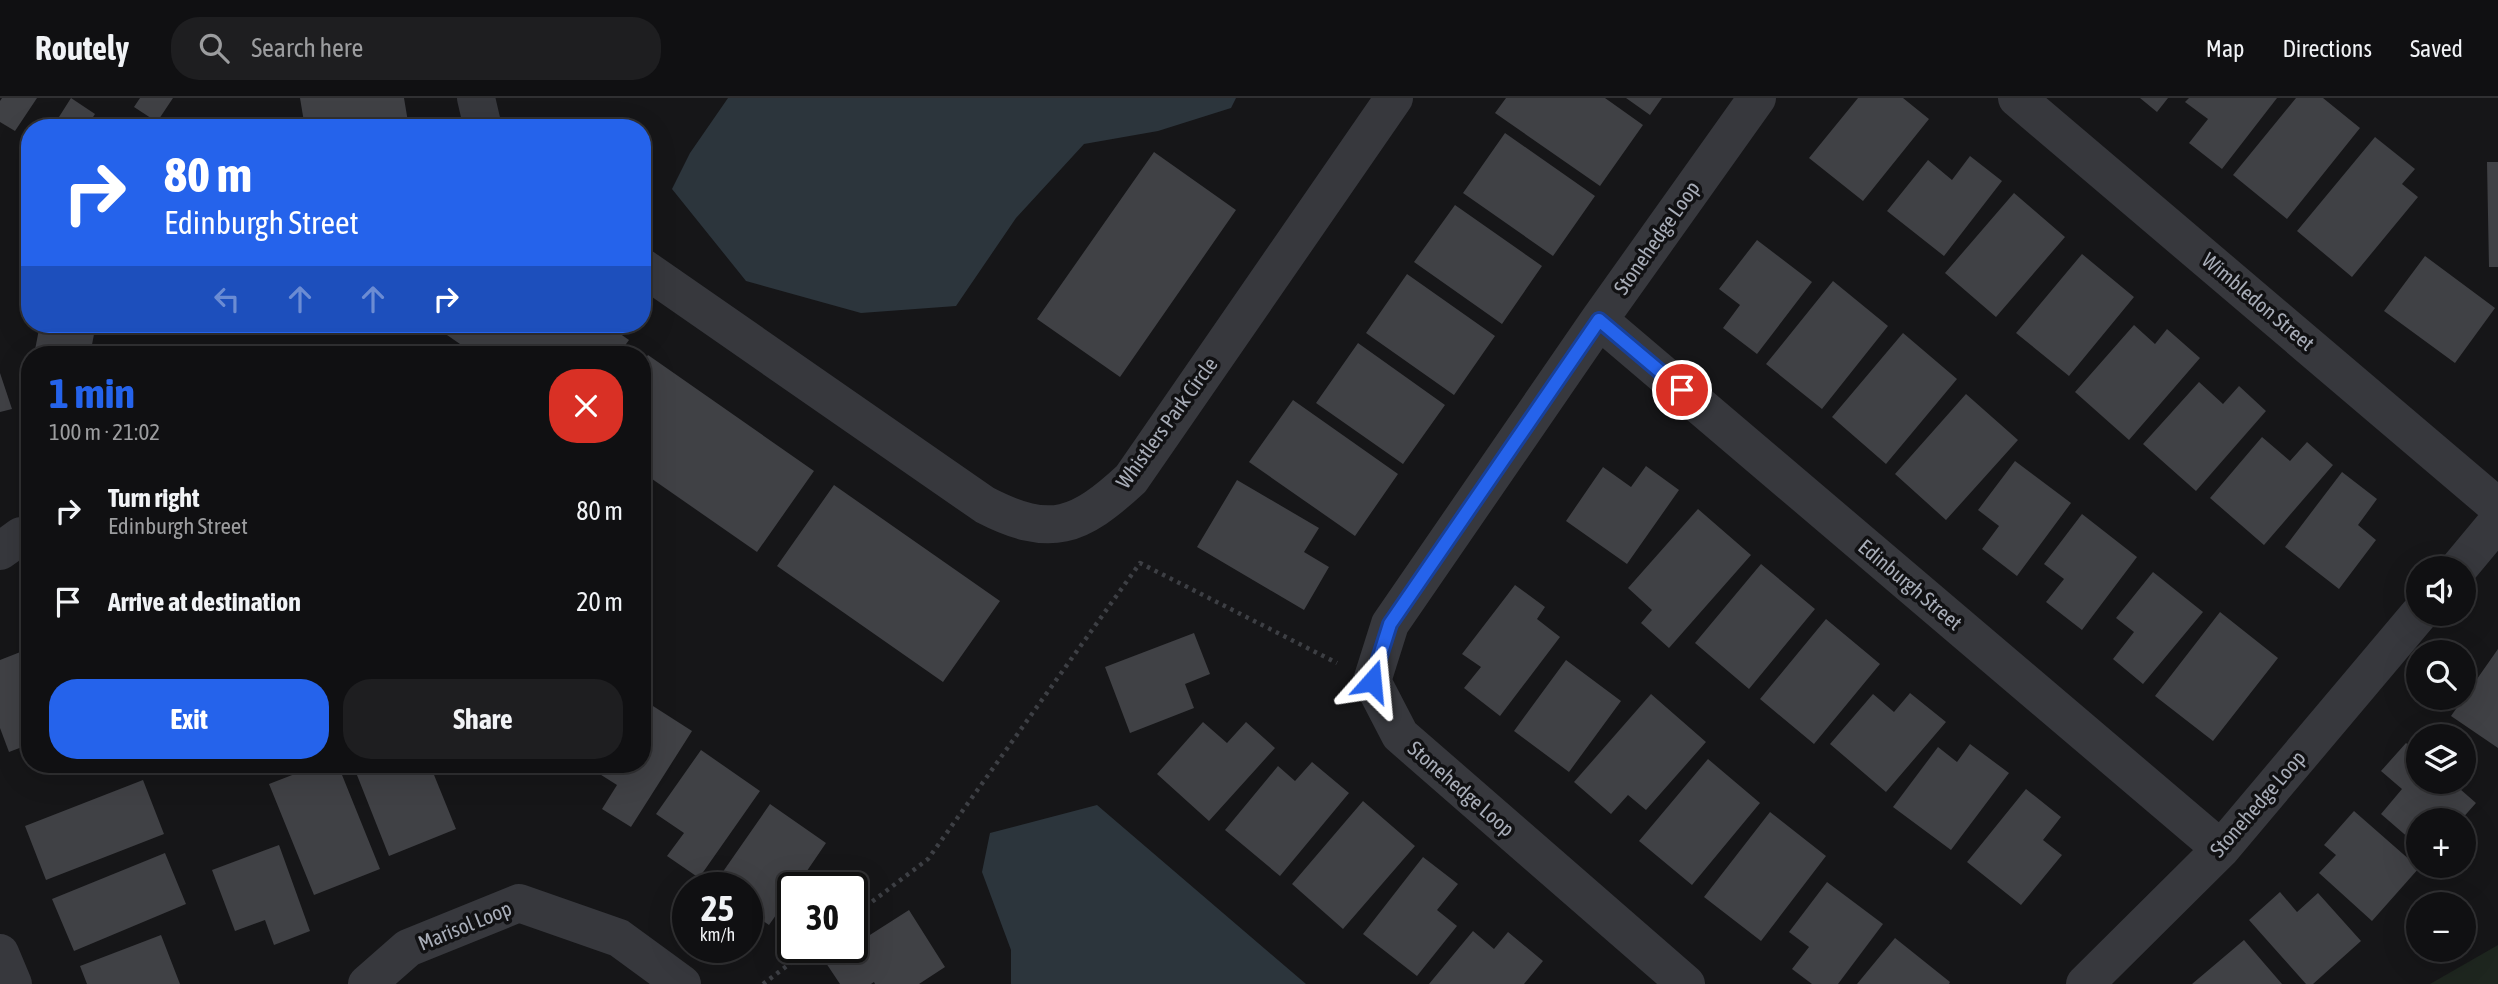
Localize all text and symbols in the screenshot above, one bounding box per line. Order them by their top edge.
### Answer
search box [171,17,661,80]
text: Routely [35,29,129,67]
icon: search [195,29,233,67]
text: Search here [251,33,363,63]
text: Map [2206,35,2244,62]
text: Directions [2282,35,2372,62]
text: Saved [2410,35,2463,62]
text: 80 m [164,146,252,202]
icon: right [49,147,140,238]
street label: Stonehedge Loop [1608,176,1704,299]
text: Edinburgh Street [164,204,359,241]
street label: Wimbledon Street [2198,247,2320,355]
icon: left [208,280,246,318]
icon: ahead [281,280,319,318]
icon: ahead [354,280,392,318]
icon: right [427,280,465,318]
street label: Whistlers Park Circle [1111,352,1222,493]
pin [1652,360,1712,420]
text: 1 min [49,369,135,417]
button: close [549,369,623,443]
icon: arrive [1663,371,1701,409]
text: 100 m · 21:02 [49,419,160,445]
text: Turn right [108,483,199,513]
icon: right [49,492,87,530]
text: 80 m [576,496,623,526]
text: Edinburgh Street [108,513,248,539]
street label: Edinburgh Street [1854,534,1967,634]
map controls [2406,556,2476,962]
button: sound [2406,556,2476,626]
icon: arrive [49,583,87,621]
text: Arrive at destination [108,587,301,617]
text: 20 m [576,587,623,617]
button: search [2406,640,2476,710]
position arrow [1335,644,1409,718]
button: Exit [49,679,329,759]
button: Share [343,679,623,759]
button: layers [2406,724,2476,794]
street label: Stonehedge Loop [1404,736,1520,841]
street label: Stonehedge Loop [2205,745,2310,861]
button: + [2406,808,2476,878]
speed limit sign: 30 [777,872,868,963]
text: 25 [701,888,734,928]
button: − [2406,892,2476,962]
street label: Marisol Loop [415,895,515,955]
text: km/h [700,924,735,945]

